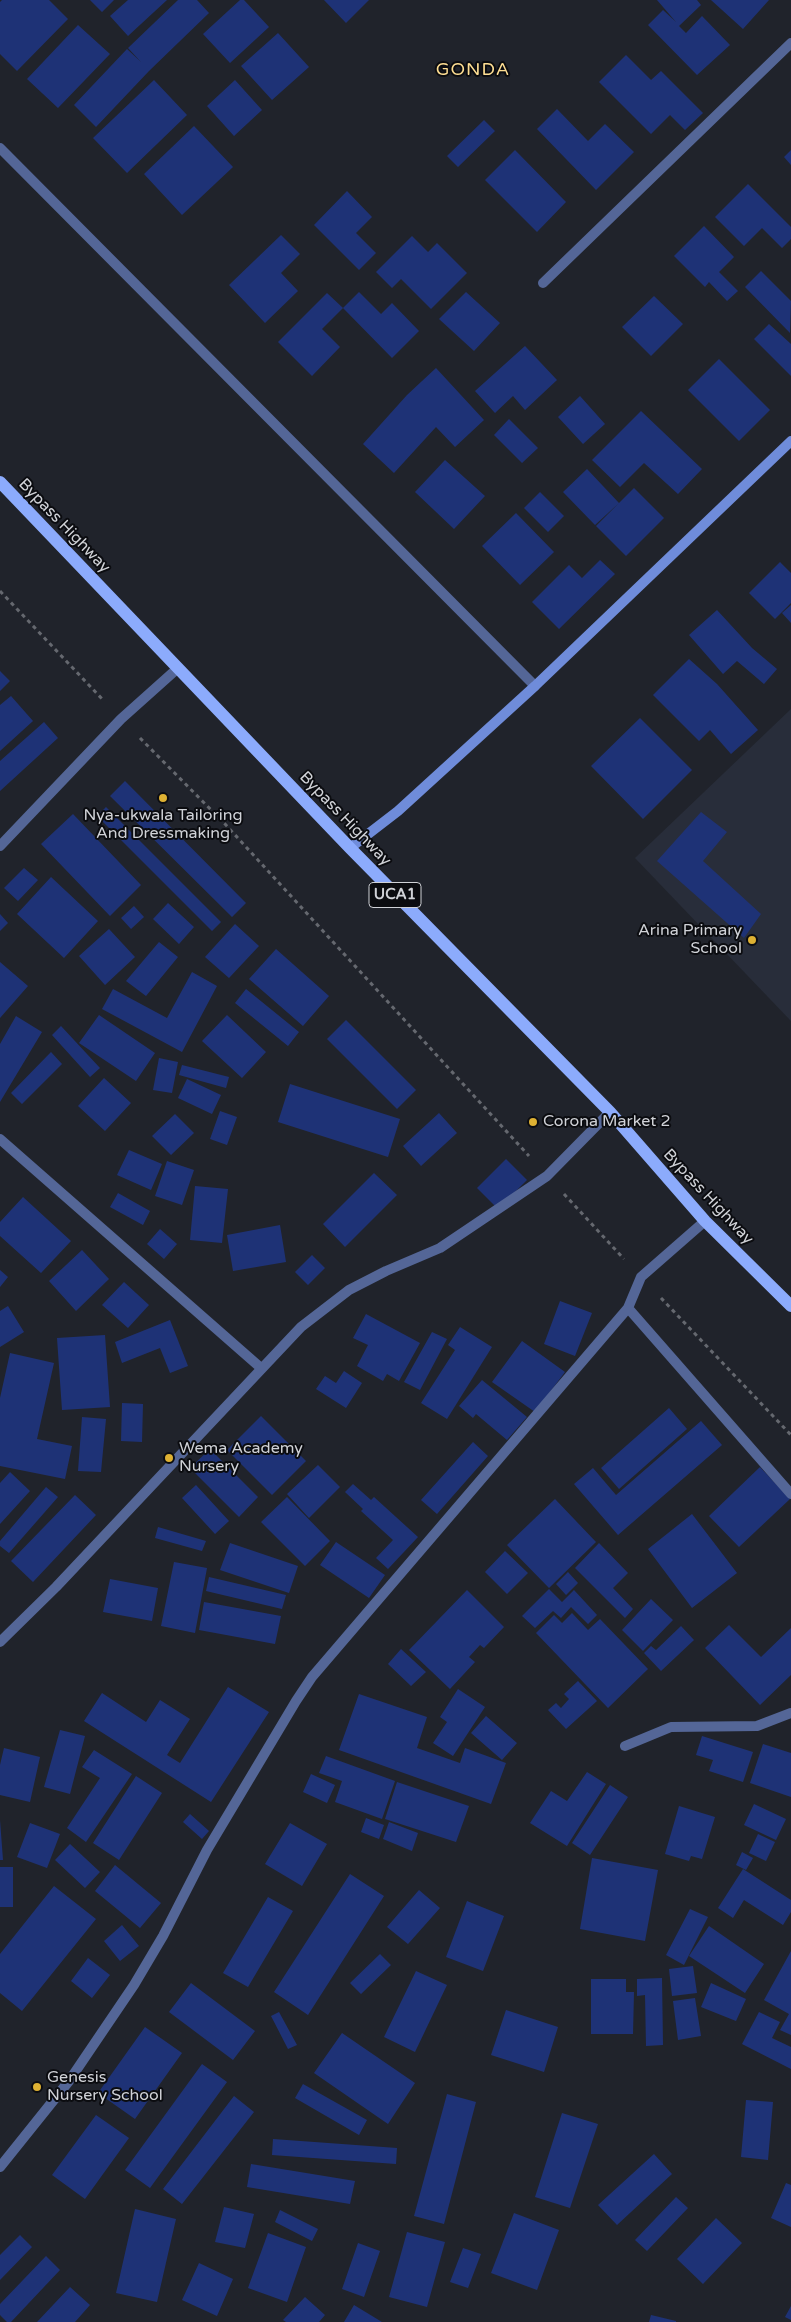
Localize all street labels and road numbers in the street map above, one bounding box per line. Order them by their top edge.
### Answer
street label: Bypass Highway [14,475,114,577]
street label: Bypass Highway [295,768,395,870]
road number: UCA1 [369,882,421,908]
street label: Bypass Highway [659,1145,757,1249]

